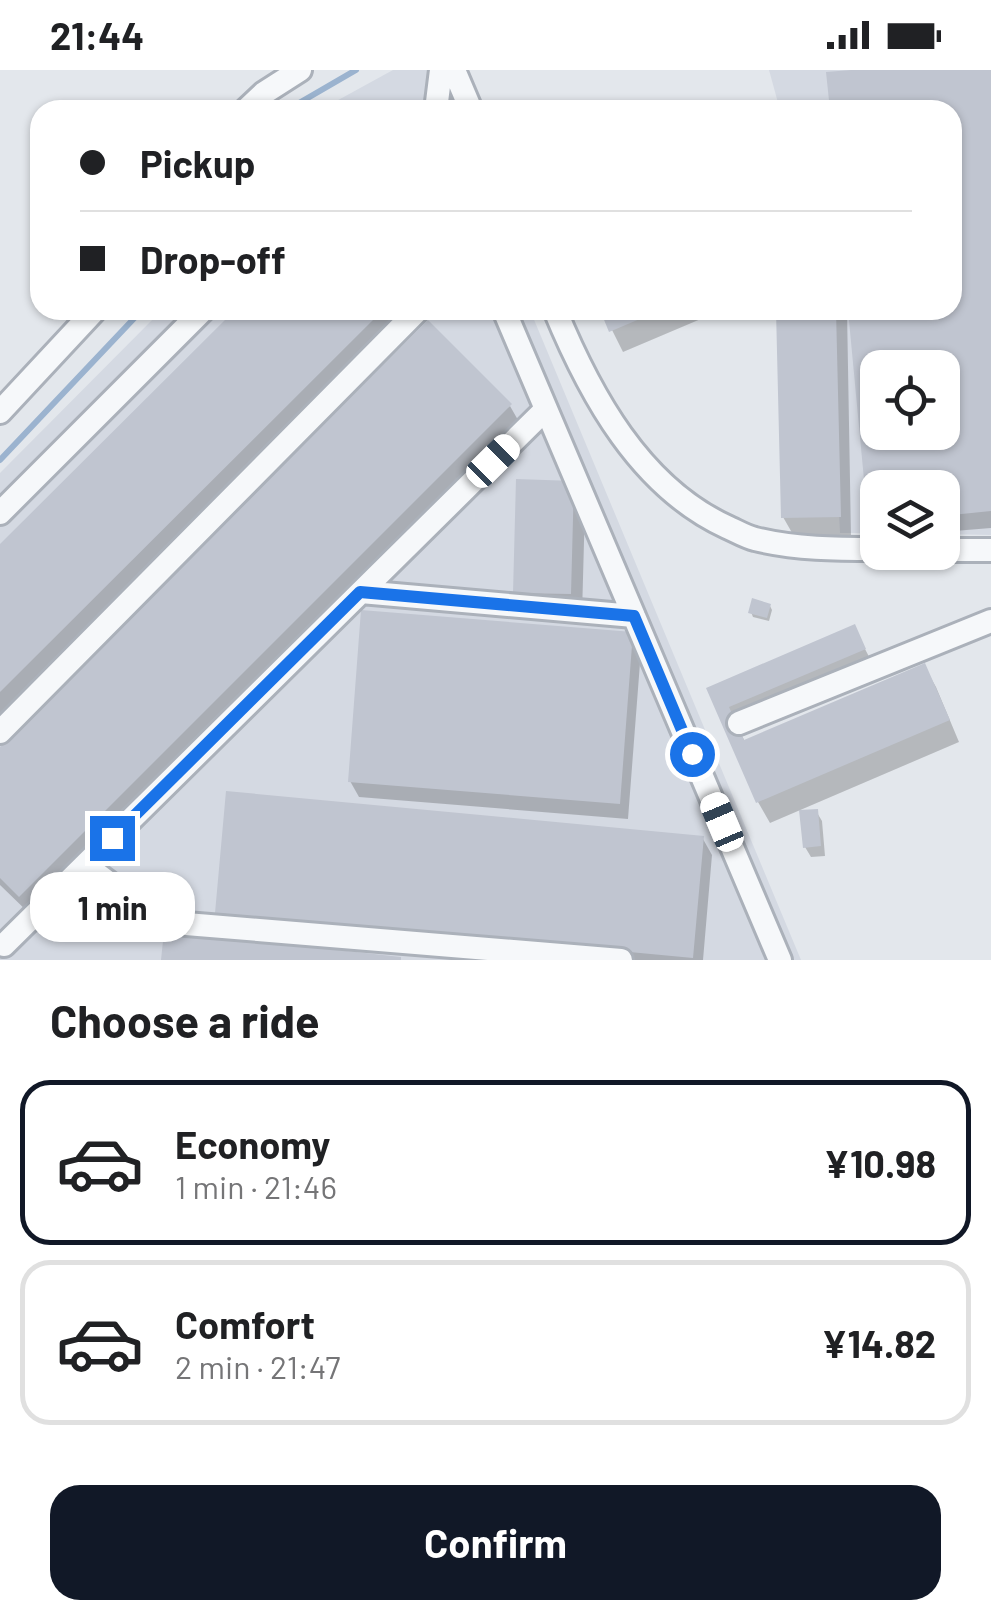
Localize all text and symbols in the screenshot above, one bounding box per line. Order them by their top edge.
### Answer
text: 21:44 [50,12,144,58]
text: Pickup [140,140,255,186]
text: Drop-off [140,236,286,282]
map controls [860,350,960,570]
button: locate [860,350,960,450]
car [461,429,525,493]
button: layers [860,470,960,570]
route start [670,732,715,777]
car [696,789,748,855]
route end [90,816,135,861]
callout: 1 min [29,873,194,943]
text: 1 min [77,888,148,926]
text: Choose a ride [50,993,320,1047]
icon: car [55,1118,145,1208]
text: Economy [175,1121,330,1167]
text: ¥10.98 [824,1140,936,1186]
text: 1 min · 21:46 [175,1167,337,1205]
icon: car [55,1298,145,1388]
text: Comfort [175,1301,315,1347]
text: ¥14.82 [821,1320,936,1366]
text: 2 min · 21:47 [175,1347,341,1385]
button: Confirm [50,1485,941,1600]

